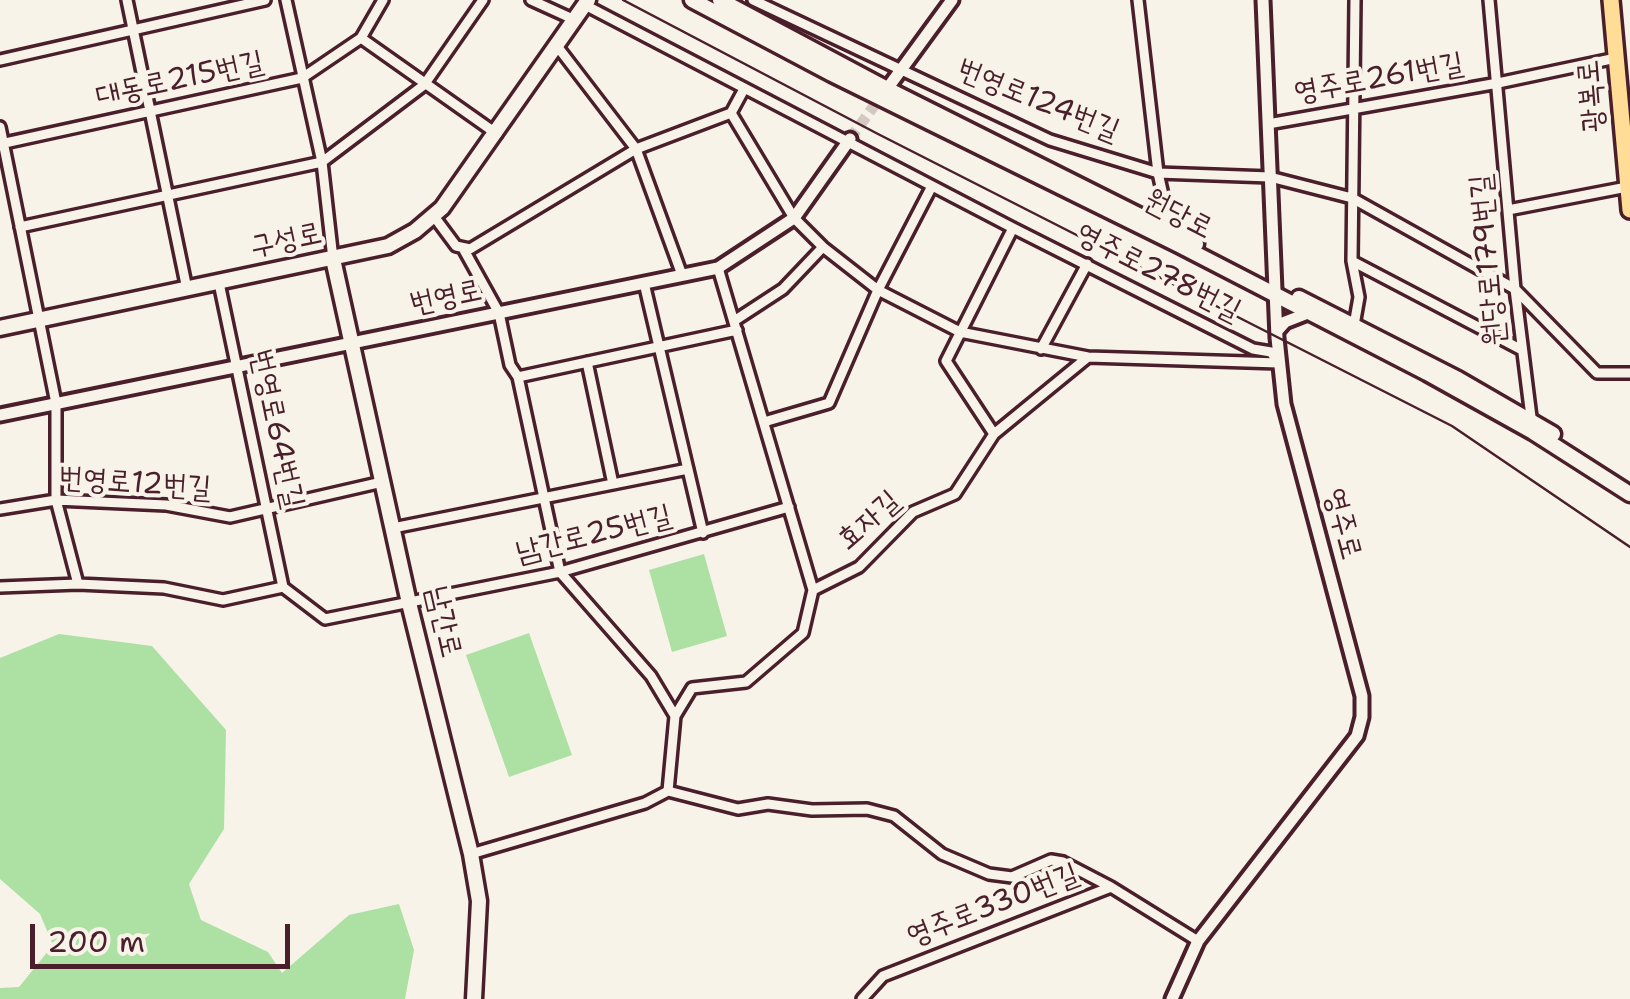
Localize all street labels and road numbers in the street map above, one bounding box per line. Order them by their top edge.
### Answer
street label: 대동로215번길 [93,45,267,115]
street label: 영주로261번길 [1291,46,1467,112]
street label: 번영로124번길 [952,52,1124,150]
street label: 광복로 [1571,58,1613,134]
street label: 원당로179번길 [1464,172,1514,348]
street label: 원당로 [1138,183,1218,247]
street label: 구성로 [247,216,325,266]
street label: 영주로278번길 [1069,216,1247,330]
street label: 번영로 [407,273,485,323]
street label: 번영로64번길 [242,346,310,512]
street label: 번영로12번길 [58,461,212,507]
street label: 효자길 [830,484,908,558]
street label: 영주로 [1315,484,1369,564]
street label: 남간로25번길 [512,498,676,572]
street label: 남간로 [417,583,469,661]
street label: 영주로330번길 [902,857,1084,955]

